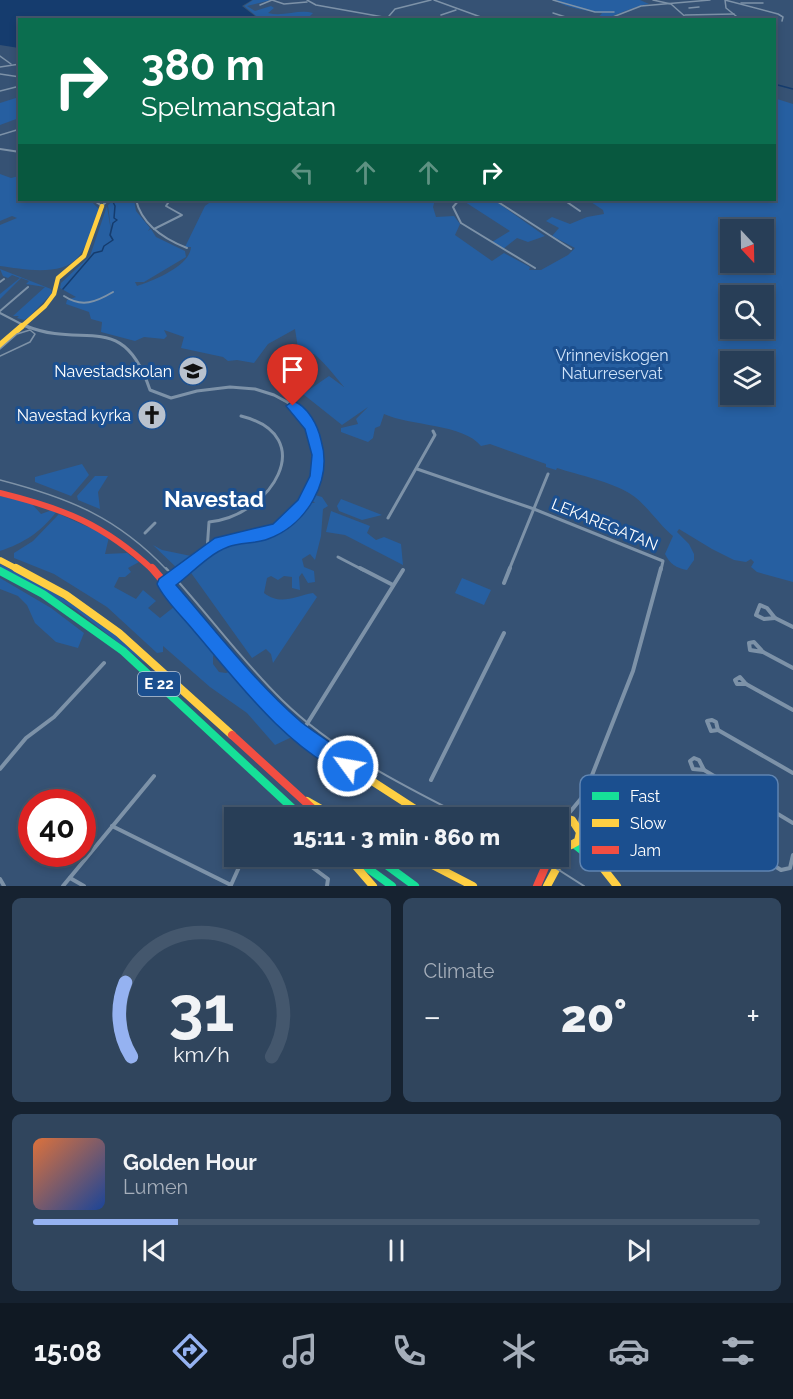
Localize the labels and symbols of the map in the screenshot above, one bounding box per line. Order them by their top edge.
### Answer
north arrow [720,219,774,273]
pin [267,344,318,406]
park label: Vrinneviskogen Naturreservat [555,346,669,383]
school or university icon: Navestadskolan [177,355,209,387]
place label: Navestadskolan [54,362,172,381]
church icon: Navestad kyrka [136,399,168,431]
place label: Navestad kyrka [17,406,131,425]
district label: Navestad [164,486,264,512]
street label: LEKAREGATAN [549,494,661,554]
road number: E 22 [138,672,180,696]
position arrow [316,734,380,798]
legend [580,775,778,871]
text: Fast [630,787,661,806]
speed limit sign: 40 [18,789,96,867]
text: Slow [630,814,666,833]
text: Jam [630,841,661,860]

